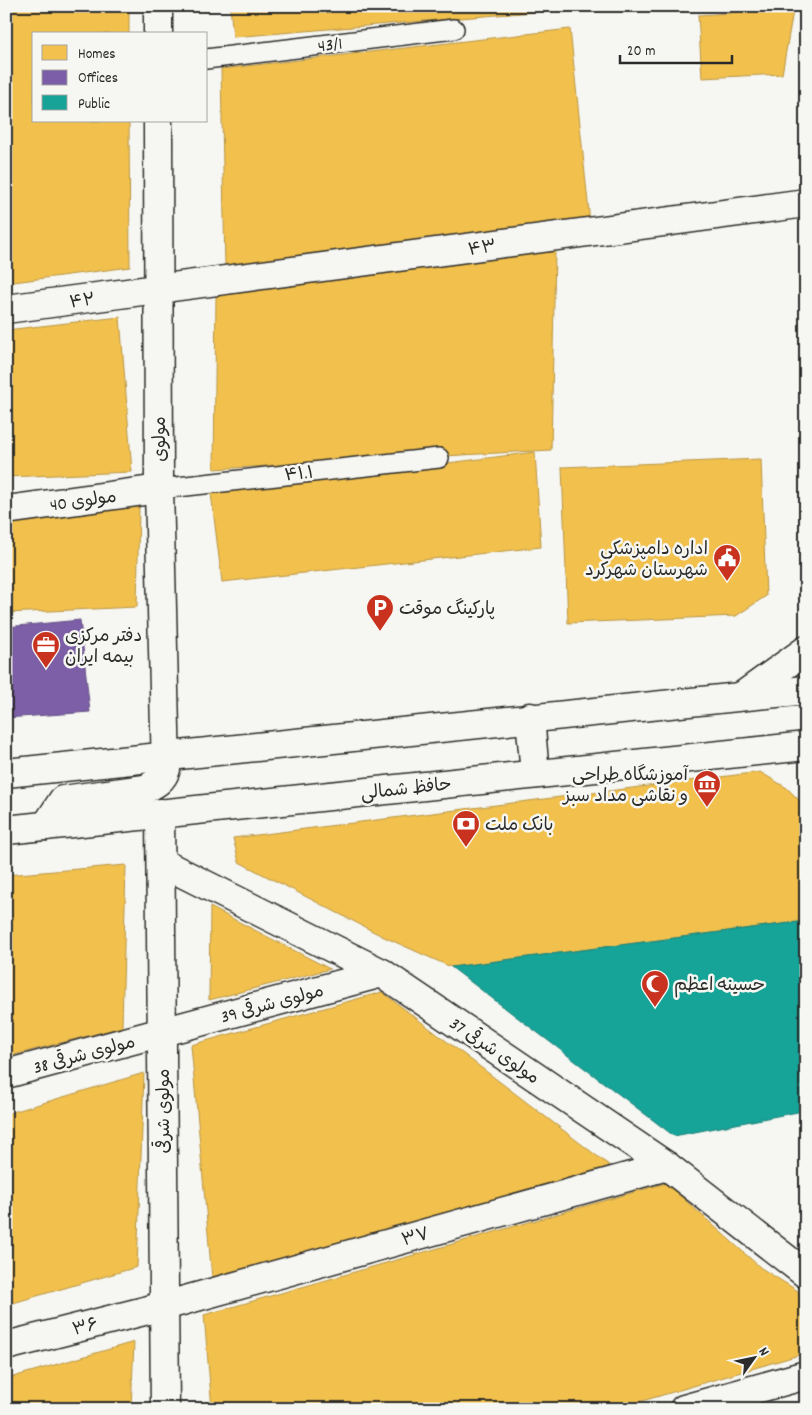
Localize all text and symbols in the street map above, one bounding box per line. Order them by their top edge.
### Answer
legend [32,32,208,122]
scale bar [620,32,732,64]
street label: 43/1 [317,33,344,60]
text: 20 m [627,41,655,63]
text: Homes [78,44,116,66]
text: Offices [78,68,118,90]
text: Public [78,94,110,116]
street label: ۴۳ [467,235,498,264]
street label: ۴۲ [68,289,97,316]
street label: مولوی [149,416,174,462]
street label: ۴۱.۱ [283,462,315,489]
street label: مولوی 40 [48,485,118,520]
place label: اداره دامپزشکی شهرستان شهرکرد [585,538,708,584]
public building icon: اداره دامپزشکی شهرستان شهرکرد [712,543,742,582]
parking icon: پارکینگ موقت [365,593,395,632]
place label: پارکینگ موقت [399,598,495,623]
place label: دفتر مرکزی بیمه ایران [65,625,142,671]
office icon: دفتر مرکزی بیمه ایران [31,630,61,669]
place label: آموزشگاه طراحی و نقاشی مداد سبز [561,764,690,810]
museum icon: آموزشگاه طراحی و نقاشی مداد سبز [692,769,722,808]
street label: حافظ شمالی [360,773,453,808]
bank icon: بانک ملت [451,809,481,848]
place label: بانک ملت [485,814,554,839]
mosque icon: حسینه اعظم [640,969,670,1008]
place label: حسینه اعظم [674,974,765,999]
street label: مولوی شرقی 39 [218,978,327,1031]
street label: مولوی شرقی 37 [443,1011,545,1092]
street label: مولوی شرقی 38 [30,1029,138,1082]
street label: مولوی شرقی [151,1068,178,1154]
street label: ۳۷ [399,1223,432,1254]
street label: ۳۶ [70,1313,101,1344]
north arrow [730,1332,780,1382]
text: N [753,1344,774,1360]

